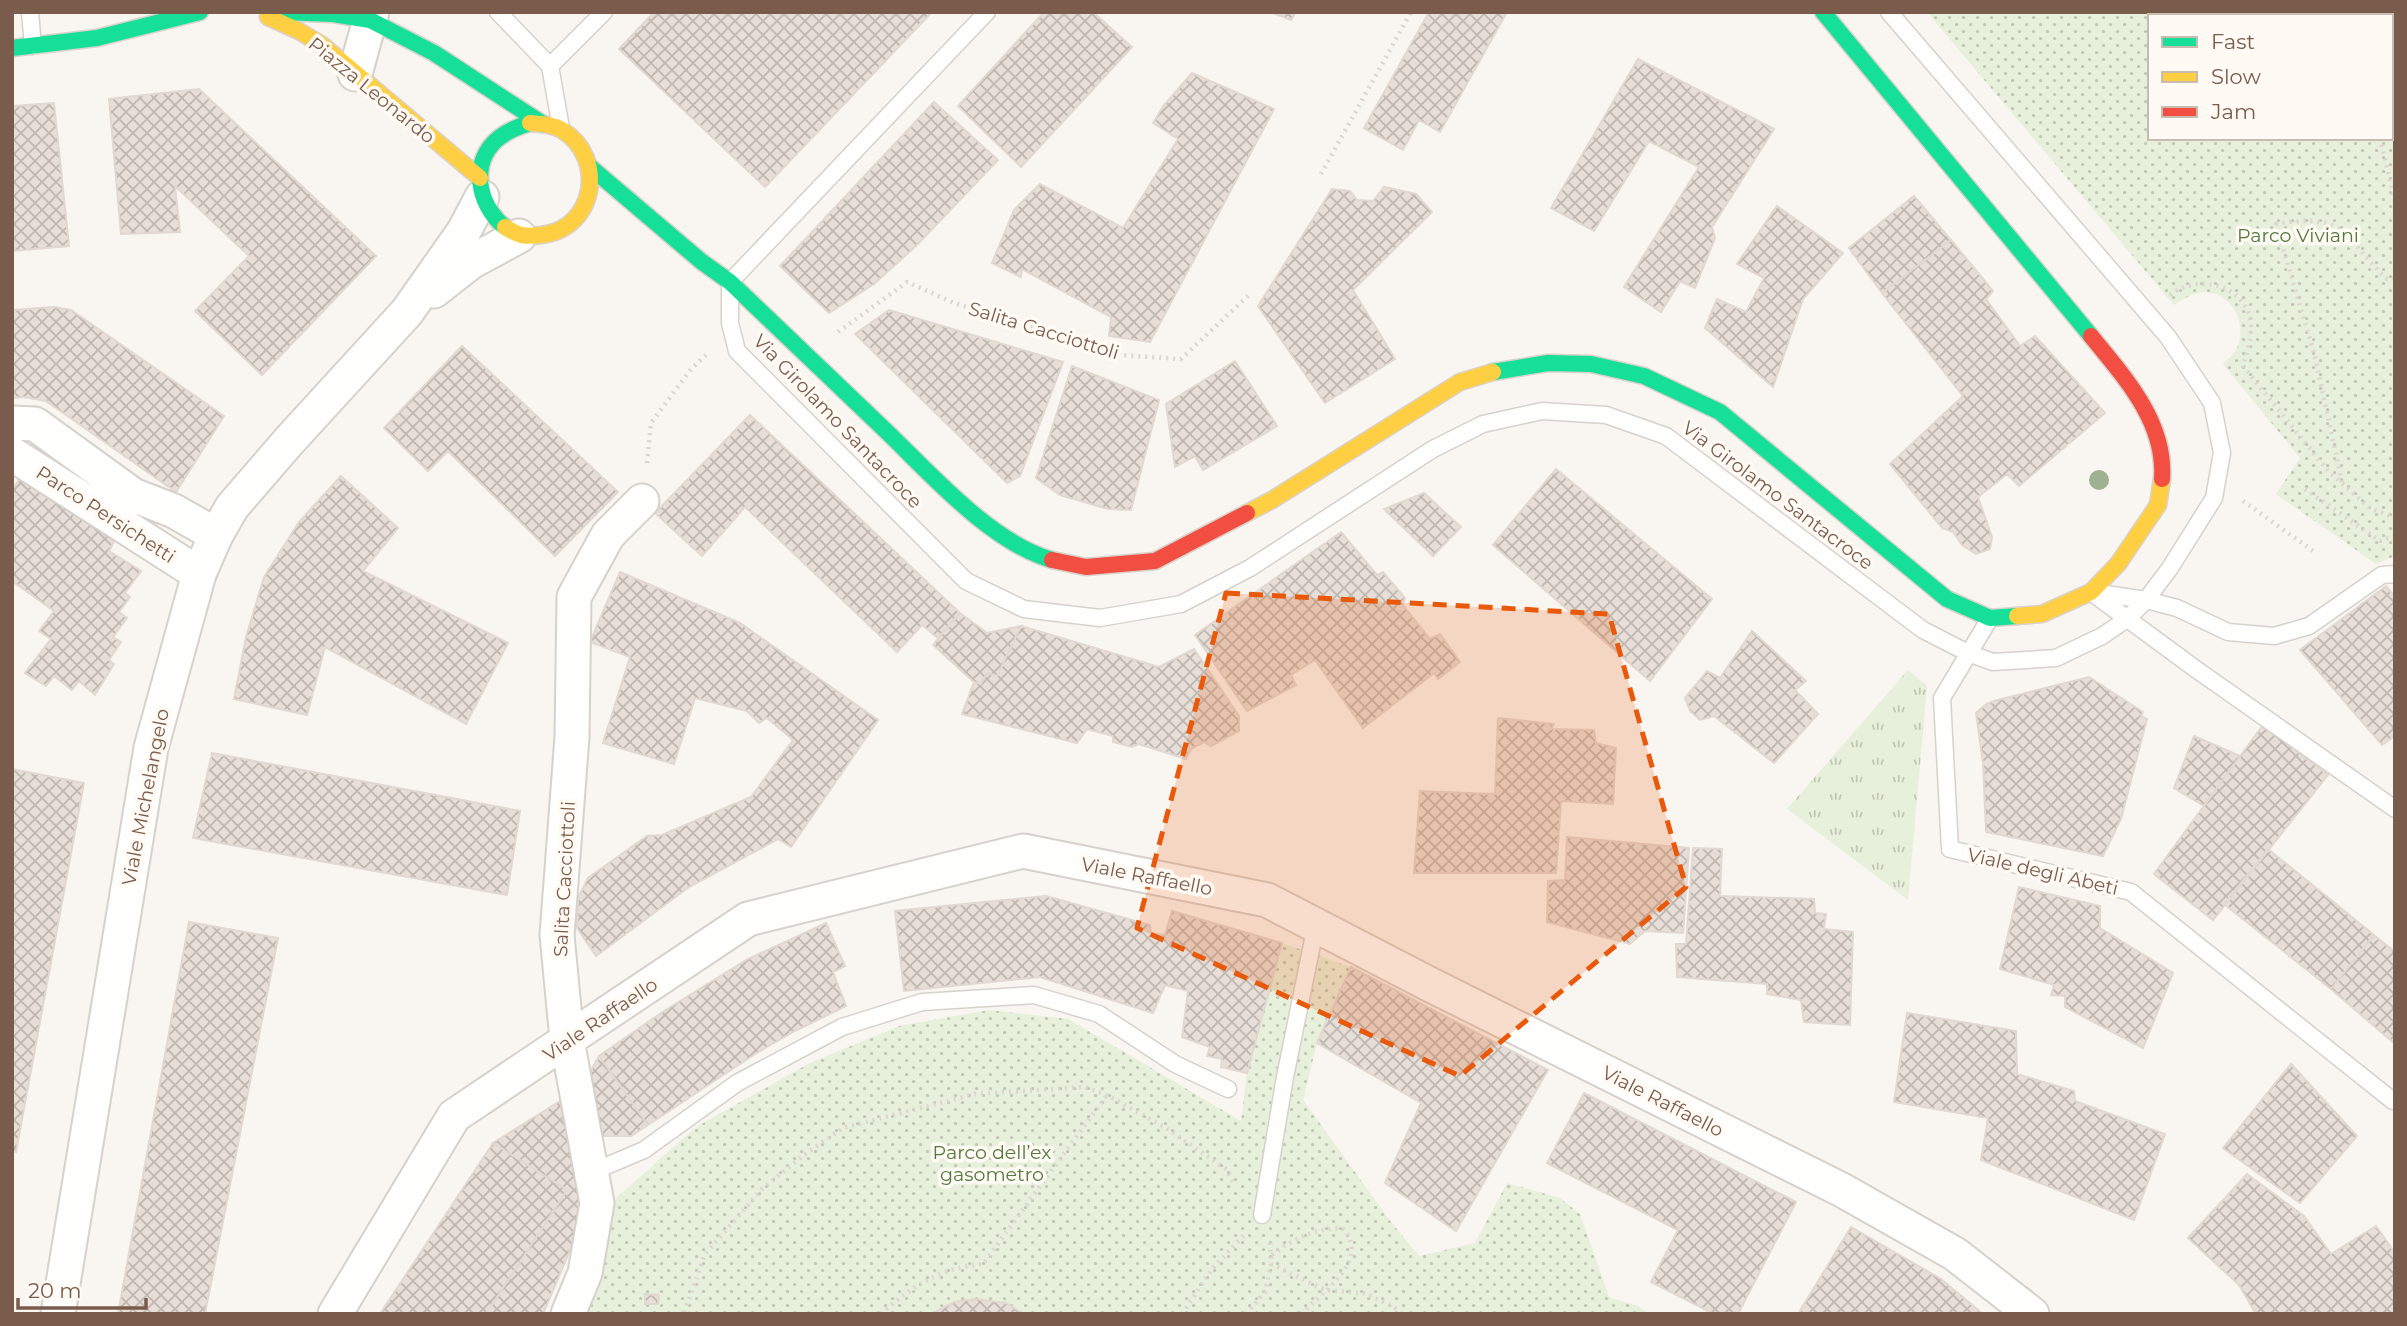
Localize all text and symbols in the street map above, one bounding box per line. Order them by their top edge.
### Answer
legend [2148,14,2393,140]
text: Fast [2211,29,2255,54]
street label: Piazza Leonardo [304,32,440,149]
text: Slow [2211,64,2261,89]
text: Jam [2210,99,2256,124]
park label: Parco Viviani [2237,224,2359,247]
street label: Salita Cacciottoli [966,297,1122,364]
street label: Via Girolamo Santacroce [748,330,927,513]
street label: Via Girolamo Santacroce [1678,416,1878,575]
street label: Parco Persichetti [32,461,180,568]
street label: Viale Michelangelo [117,707,174,887]
street label: Salita Cacciottoli [549,800,580,958]
street label: Viale degli Abeti [1965,843,2121,900]
street label: Viale Raffaello [1079,852,1215,901]
street label: Viale Raffaello [539,973,662,1066]
street label: Viale Raffaello [1598,1061,1727,1142]
park label: Parco dell’ex gasometro [933,1141,1051,1186]
scale bar [18,1266,145,1310]
text: 20 m [28,1278,82,1303]

